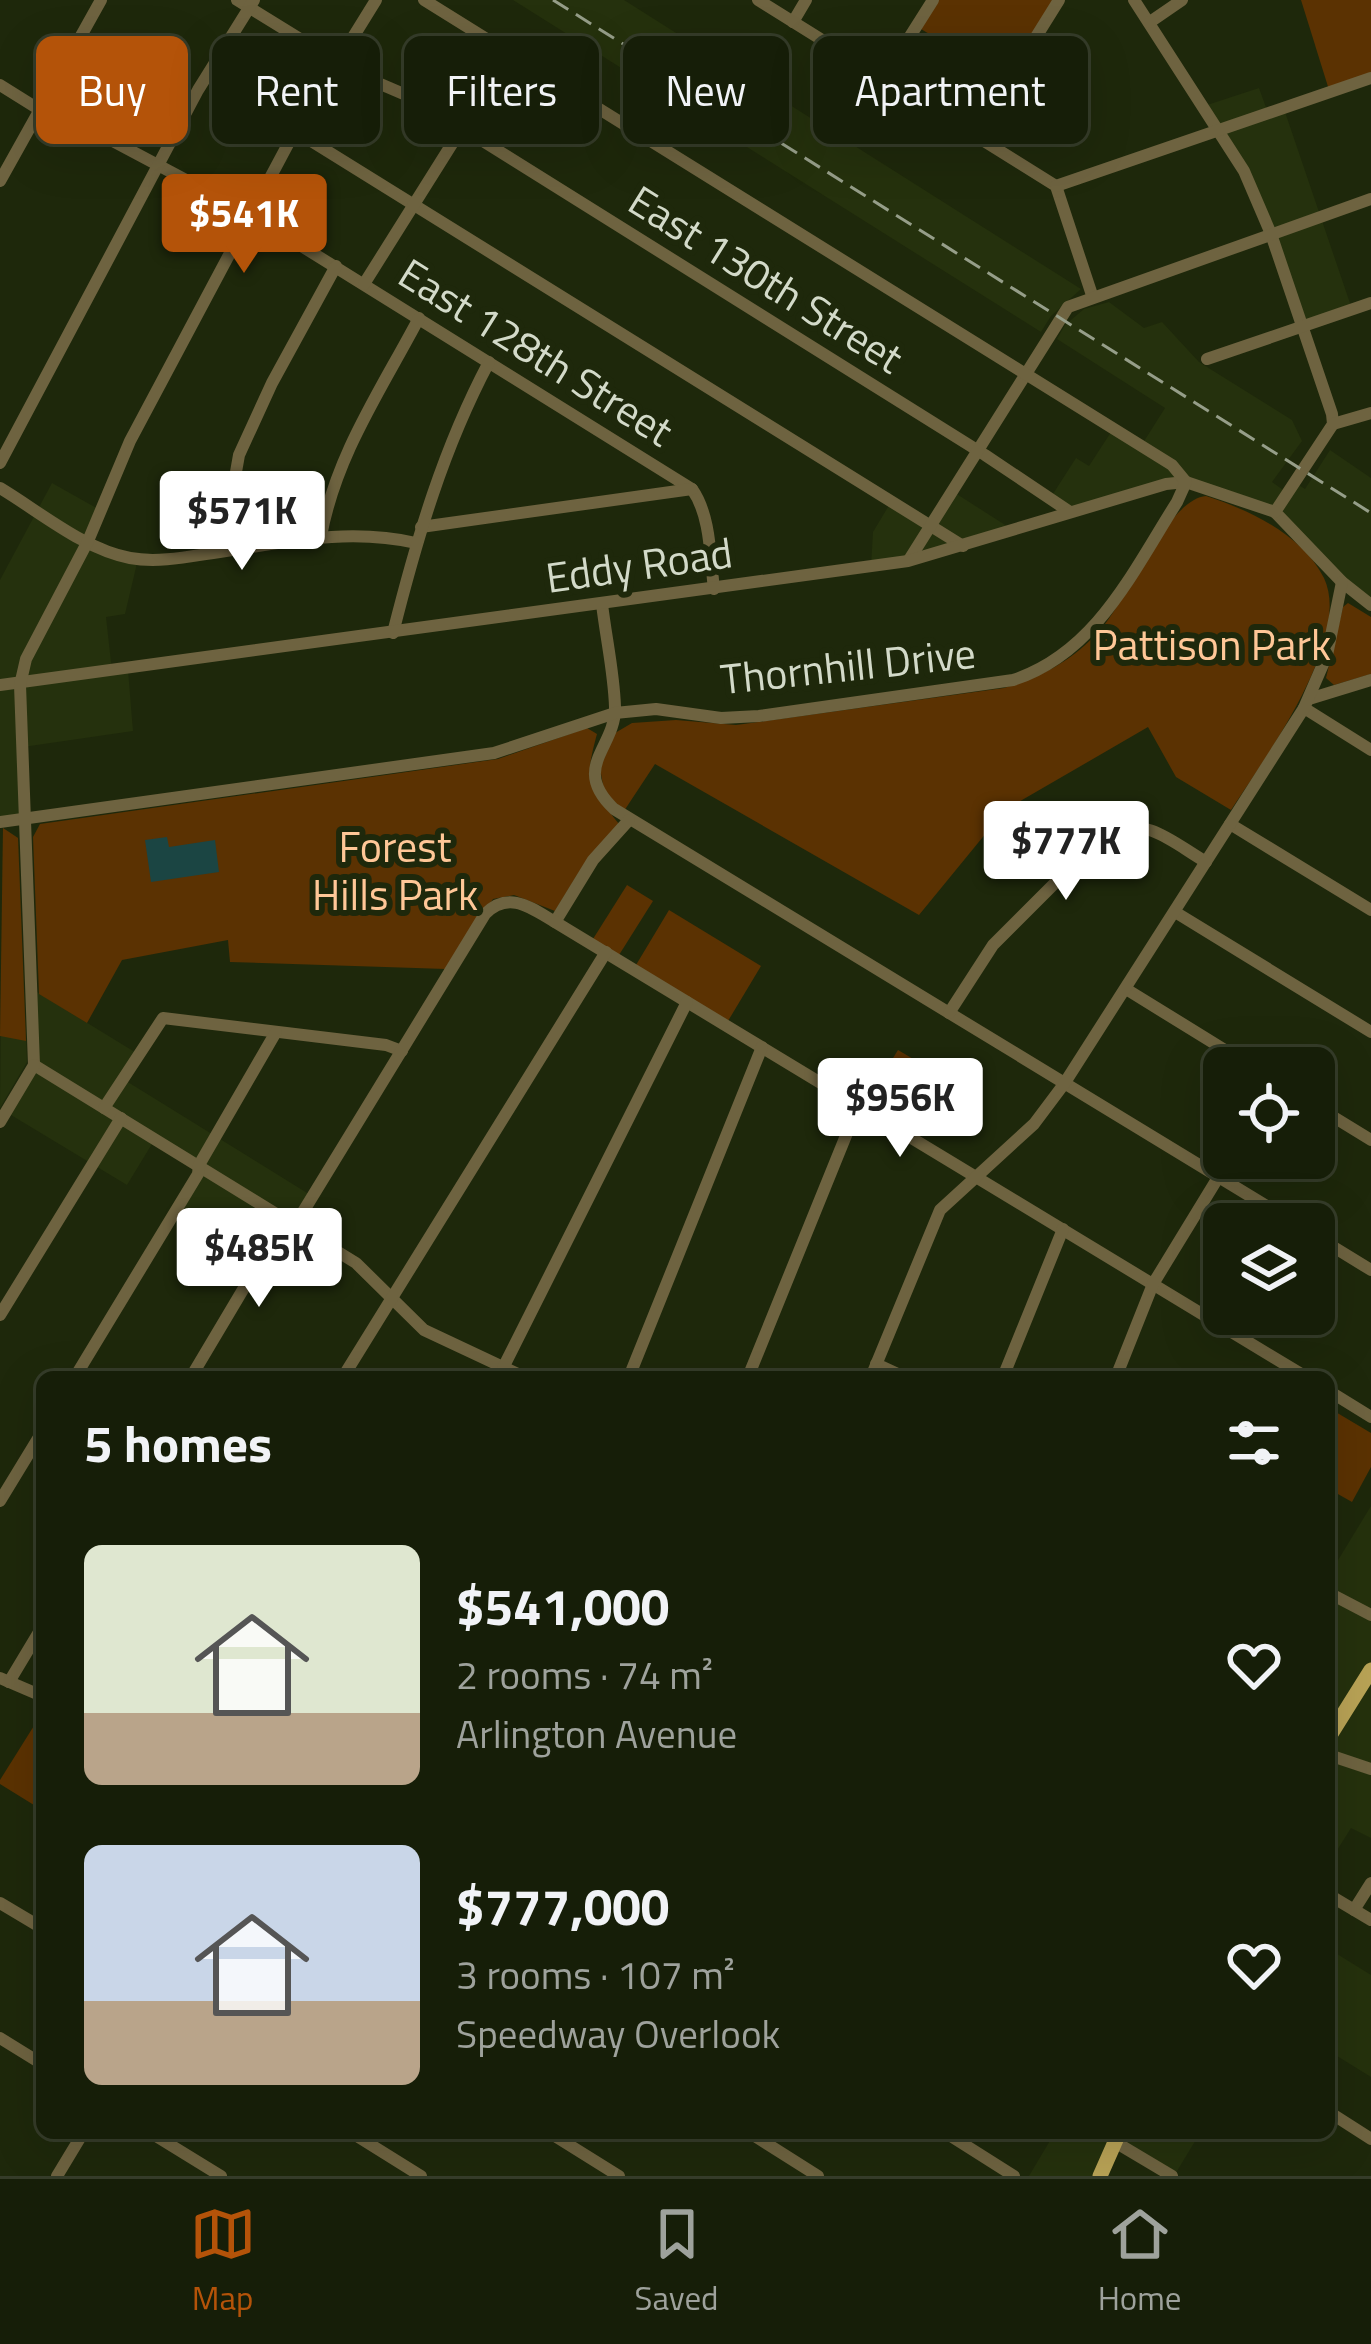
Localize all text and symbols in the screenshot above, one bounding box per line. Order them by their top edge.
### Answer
chip: Buy [36,36,188,144]
chip: Rent [212,36,380,144]
chip: Filters [404,36,599,144]
chip: New [623,36,789,144]
chip: Apartment [813,36,1088,144]
street label: East 130th Street [617,168,916,388]
pin: $541K [160,174,328,276]
text: $541K [189,183,299,242]
street label: East 128th Street [387,241,686,461]
pin: $571K [158,471,326,573]
text: $571K [187,480,297,539]
street label: Eddy Road [541,519,736,609]
park label: Pattison Park [1093,612,1331,676]
street label: Thornhill Drive [717,620,979,710]
pin: $777K [982,801,1150,903]
text: $777K [1011,810,1121,869]
park label: Forest Hills Park [312,814,478,926]
map controls [1203,1047,1335,1335]
button: locate [1203,1047,1335,1179]
pin: $956K [816,1058,984,1160]
text: $956K [845,1067,955,1126]
button: layers [1203,1203,1335,1335]
pin: $485K [175,1208,343,1310]
text: $485K [204,1217,314,1276]
text: 5 homes [84,1404,272,1482]
icon: filters [1221,1410,1287,1476]
text: $541,000 [456,1567,669,1645]
icon: home [180,1593,324,1737]
icon: heart [1221,1632,1287,1698]
text: 2 rooms · 74 m² [456,1645,713,1704]
text: Arlington Avenue [456,1704,737,1763]
text: $777,000 [456,1867,669,1945]
icon: home [180,1893,324,2037]
icon: heart [1221,1932,1287,1998]
text: 3 rooms · 107 m² [456,1945,735,2004]
text: Speedway Overlook [456,2004,780,2063]
tab: Map [190,2201,256,2323]
tab: Saved [635,2201,719,2323]
tab: Home [1098,2201,1181,2323]

